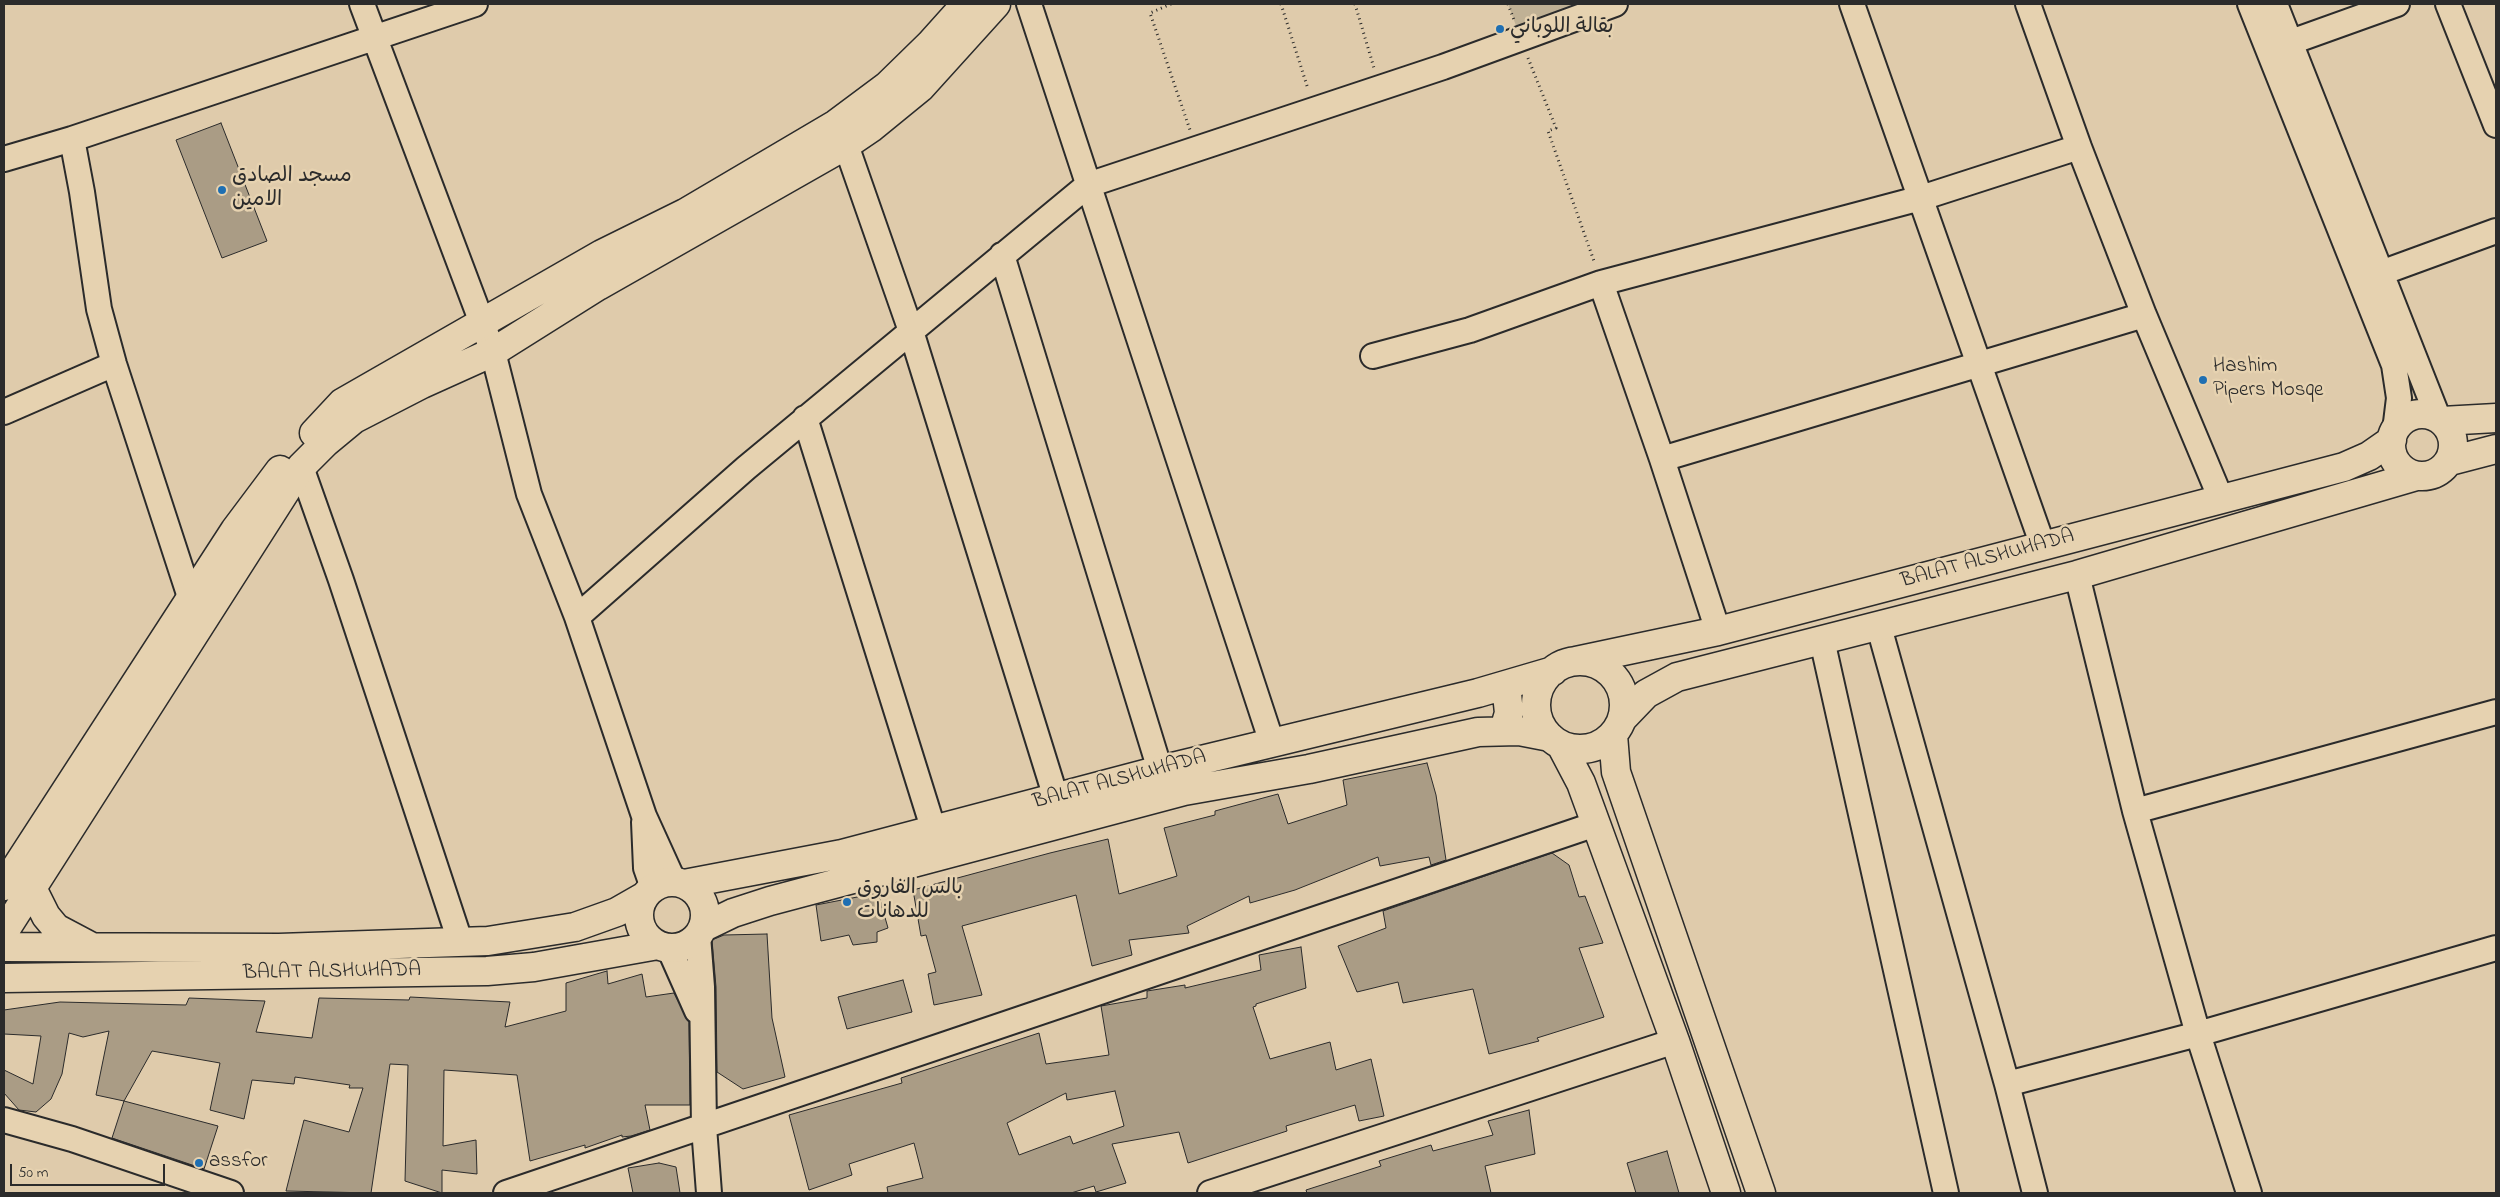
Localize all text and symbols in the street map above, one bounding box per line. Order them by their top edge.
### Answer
place label: بقالة اللوباني [1510,16,1614,42]
marker: بقالة اللوباني [1494,23,1506,35]
place label: مسجد الصادق الامين [232,165,352,215]
marker: مسجد الصادق الامين [216,184,228,196]
place label: Hashim Pipers Mosqe [2213,355,2323,405]
marker: Hashim Pipers Mosqe [2197,374,2209,386]
street label: BALAT ALSHUHADA [1899,525,2077,595]
street label: BALAT ALSHUHADA [1031,746,1209,816]
place label: بالس الفاروق للدهانات [857,877,963,927]
marker: بالس الفاروق للدهانات [841,896,853,908]
street label: BALAT ALSHUHADA [243,959,421,987]
place label: assfor [209,1150,268,1176]
scale bar [12,1154,168,1186]
marker: assfor [193,1157,205,1169]
text: 50 m [18,1162,48,1184]

